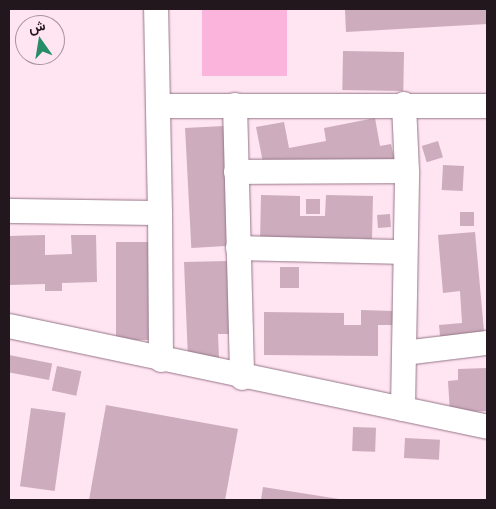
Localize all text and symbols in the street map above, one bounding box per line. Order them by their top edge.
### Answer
north arrow [15,15,65,65]
text: ش [26,15,47,37]

